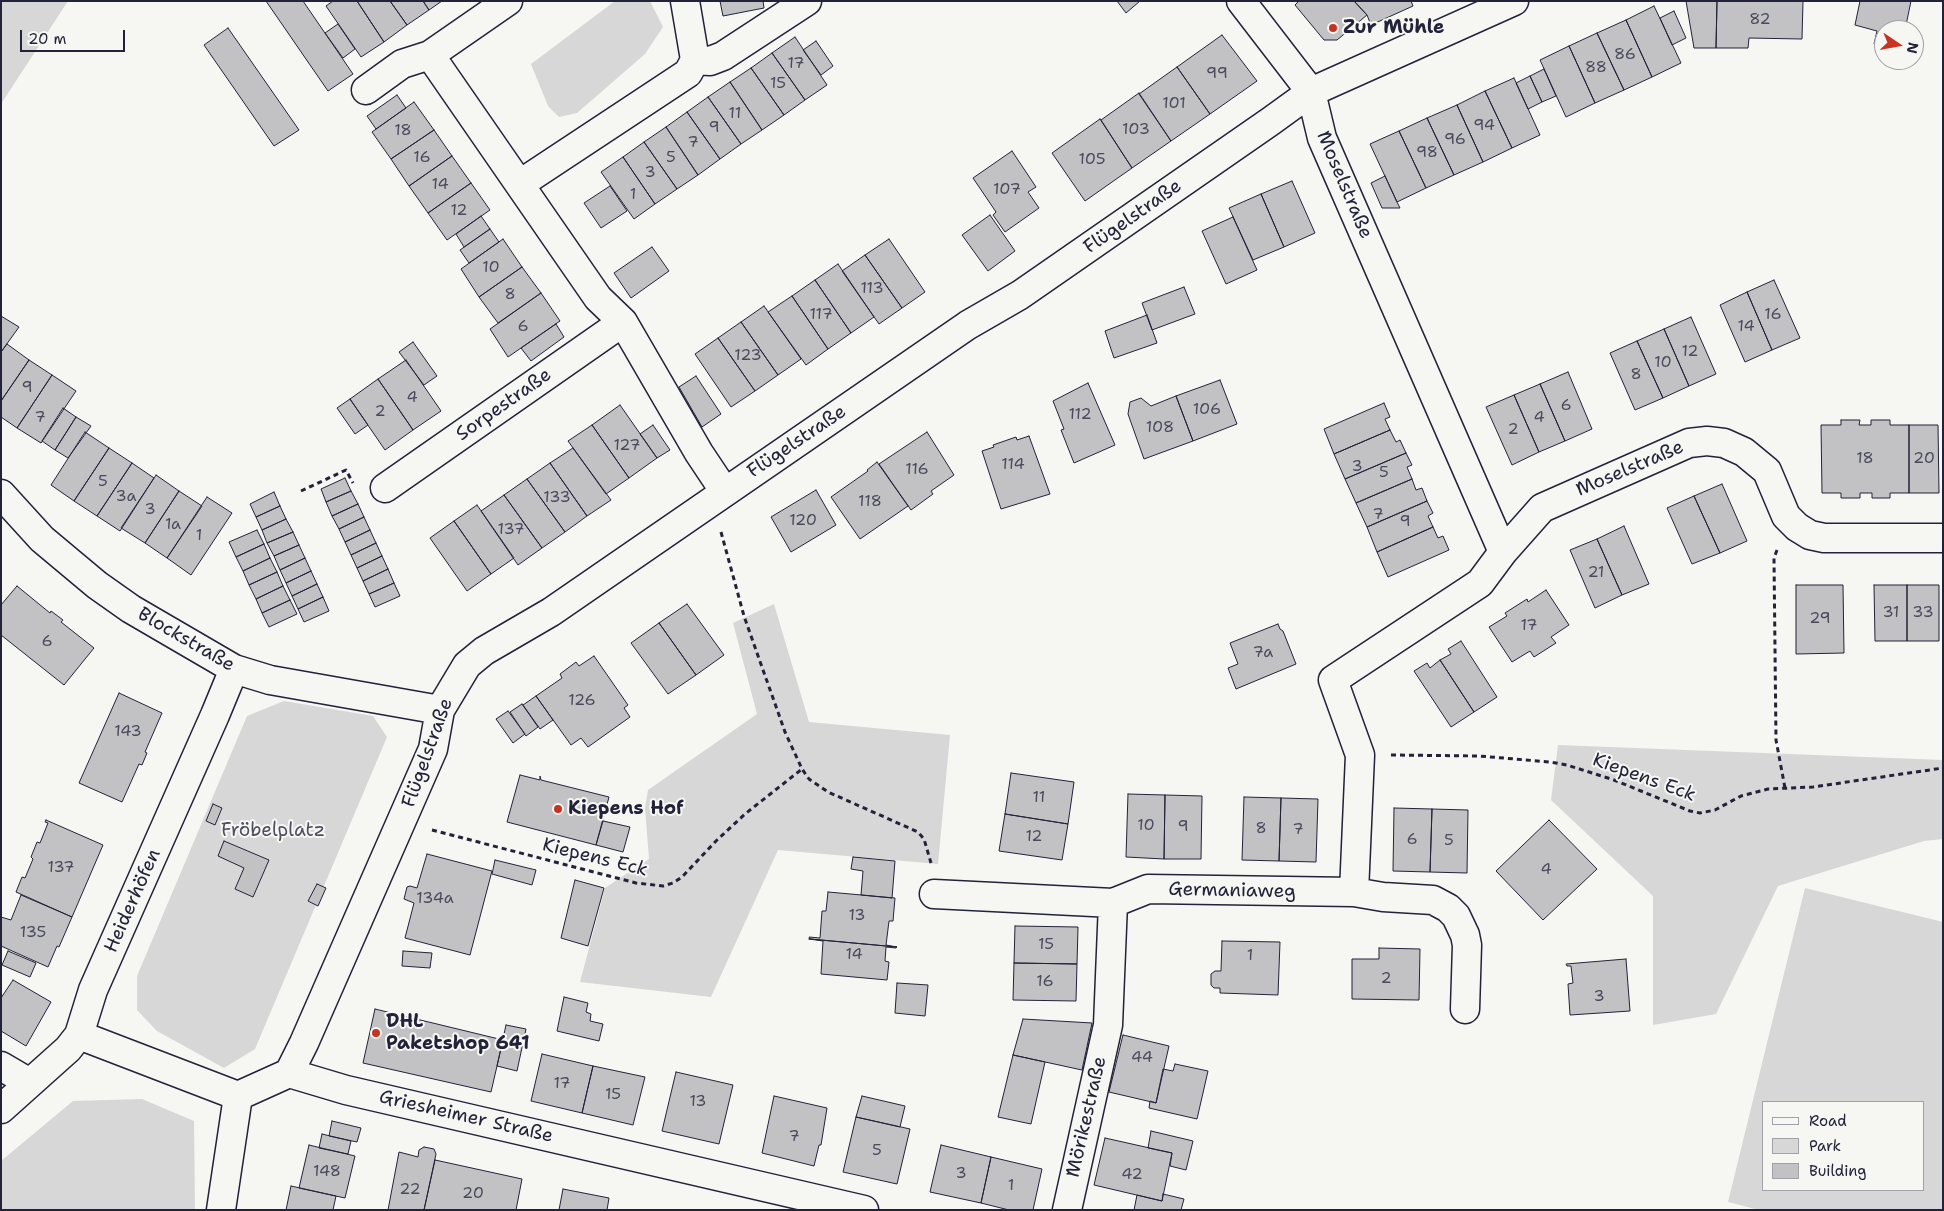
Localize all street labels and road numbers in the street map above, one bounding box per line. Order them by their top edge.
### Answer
street label: Moselstraße [1311,128,1377,242]
street label: Flügelstraße [1080,175,1186,259]
street label: Sorpestraße [452,364,556,446]
street label: Flügelstraße [743,401,851,483]
street label: Moselstraße [1573,436,1687,502]
street label: Blockstraße [133,603,239,677]
street label: Flügelstraße [398,695,458,811]
street label: Kiepens Eck [1589,749,1699,807]
street label: Kiepens Eck [540,834,650,882]
street label: Heiderhöfen [100,846,166,956]
street label: Germaniaweg [1168,878,1296,904]
street label: Mörikestraße [1062,1054,1112,1180]
street label: Griesheimer Straße [377,1086,555,1148]

